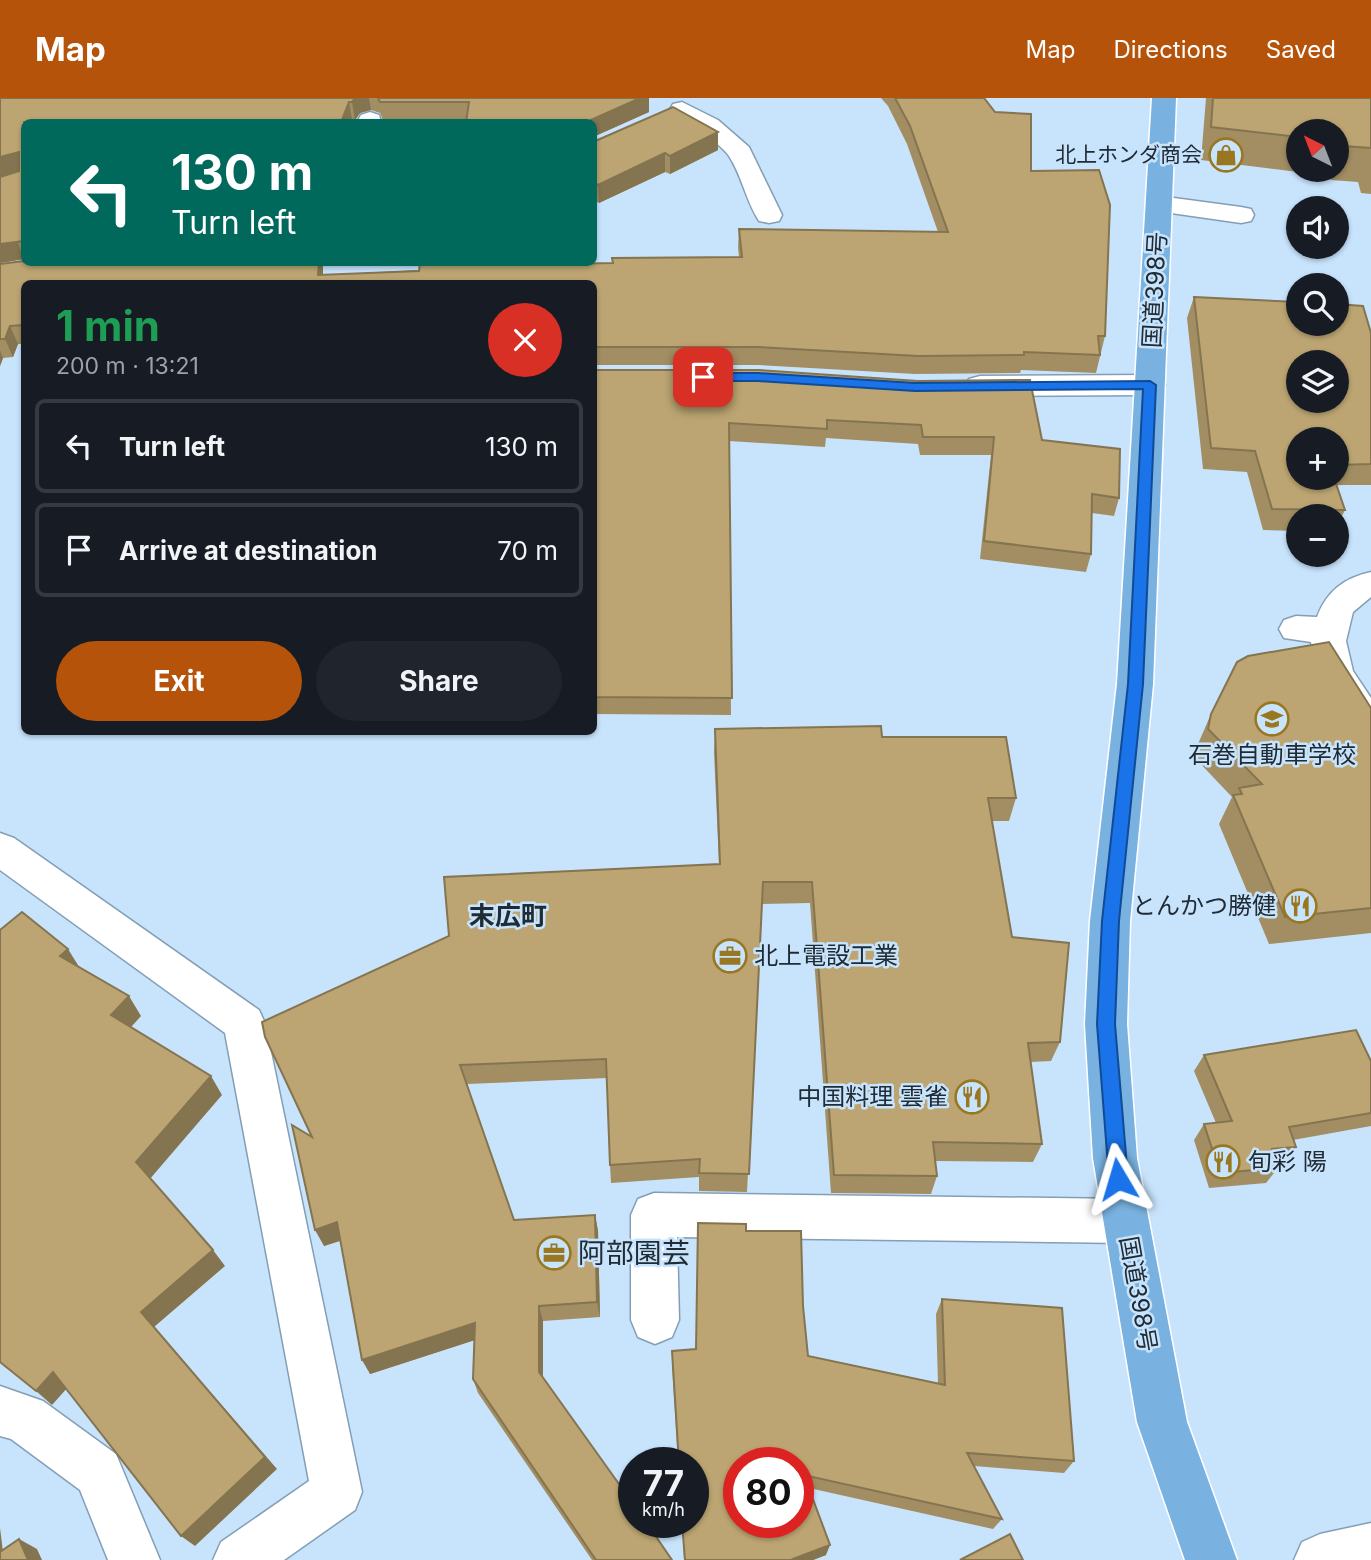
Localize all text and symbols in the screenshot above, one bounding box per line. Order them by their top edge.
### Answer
text: Map [35,29,106,69]
text: Map [1026,35,1075,64]
text: Directions [1113,35,1228,64]
text: Saved [1266,35,1336,64]
north arrow [1286,119,1349,182]
map controls [1286,119,1349,567]
shop icon: 北上ホンダ商会 [1207,136,1245,174]
place label: 北上ホンダ商会 [1055,142,1202,167]
text: 130 m [171,143,313,202]
icon: left [56,147,147,238]
button: sound [1286,196,1349,259]
text: Turn left [171,203,296,242]
street label: 国道398号 [1137,231,1172,349]
button: search [1286,273,1349,336]
text: 1 min [56,300,160,351]
button: close [488,303,562,377]
pin [673,347,733,407]
button: layers [1286,350,1349,413]
text: 200 m · 13:21 [56,352,199,380]
icon: arrive [684,358,722,396]
icon: left [60,427,98,465]
button: + [1286,427,1349,490]
text: Turn left [119,431,225,462]
text: 130 m [485,431,558,462]
button: − [1286,504,1349,567]
icon: arrive [60,531,98,569]
text: Arrive at destination [119,535,378,566]
text: 70 m [497,535,558,566]
button: Exit [56,641,302,721]
button: Share [316,641,562,721]
school or university icon: 石巻自動車学校 [1253,700,1291,738]
place label: 石巻自動車学校 [1188,740,1356,769]
restaurant icon: とんかつ勝健 [1281,887,1319,925]
place label: とんかつ勝健 [1132,891,1276,920]
district label: 末広町 [469,900,547,931]
office icon: 北上電設工業 [711,937,749,975]
place label: 北上電設工業 [754,941,898,970]
restaurant icon: 中国料理 雲雀 [953,1078,991,1116]
place label: 中国料理 雲雀 [797,1082,948,1111]
position arrow [1081,1142,1155,1216]
restaurant icon: 旬彩 陽 [1204,1143,1242,1181]
place label: 旬彩 陽 [1248,1147,1327,1176]
office icon: 阿部園芸 [535,1234,573,1272]
street label: 国道398号 [1114,1234,1163,1354]
place label: 阿部園芸 [578,1236,690,1270]
speed limit sign: 80 [723,1447,814,1538]
text: 77 [643,1462,684,1504]
text: km/h [642,1499,685,1520]

